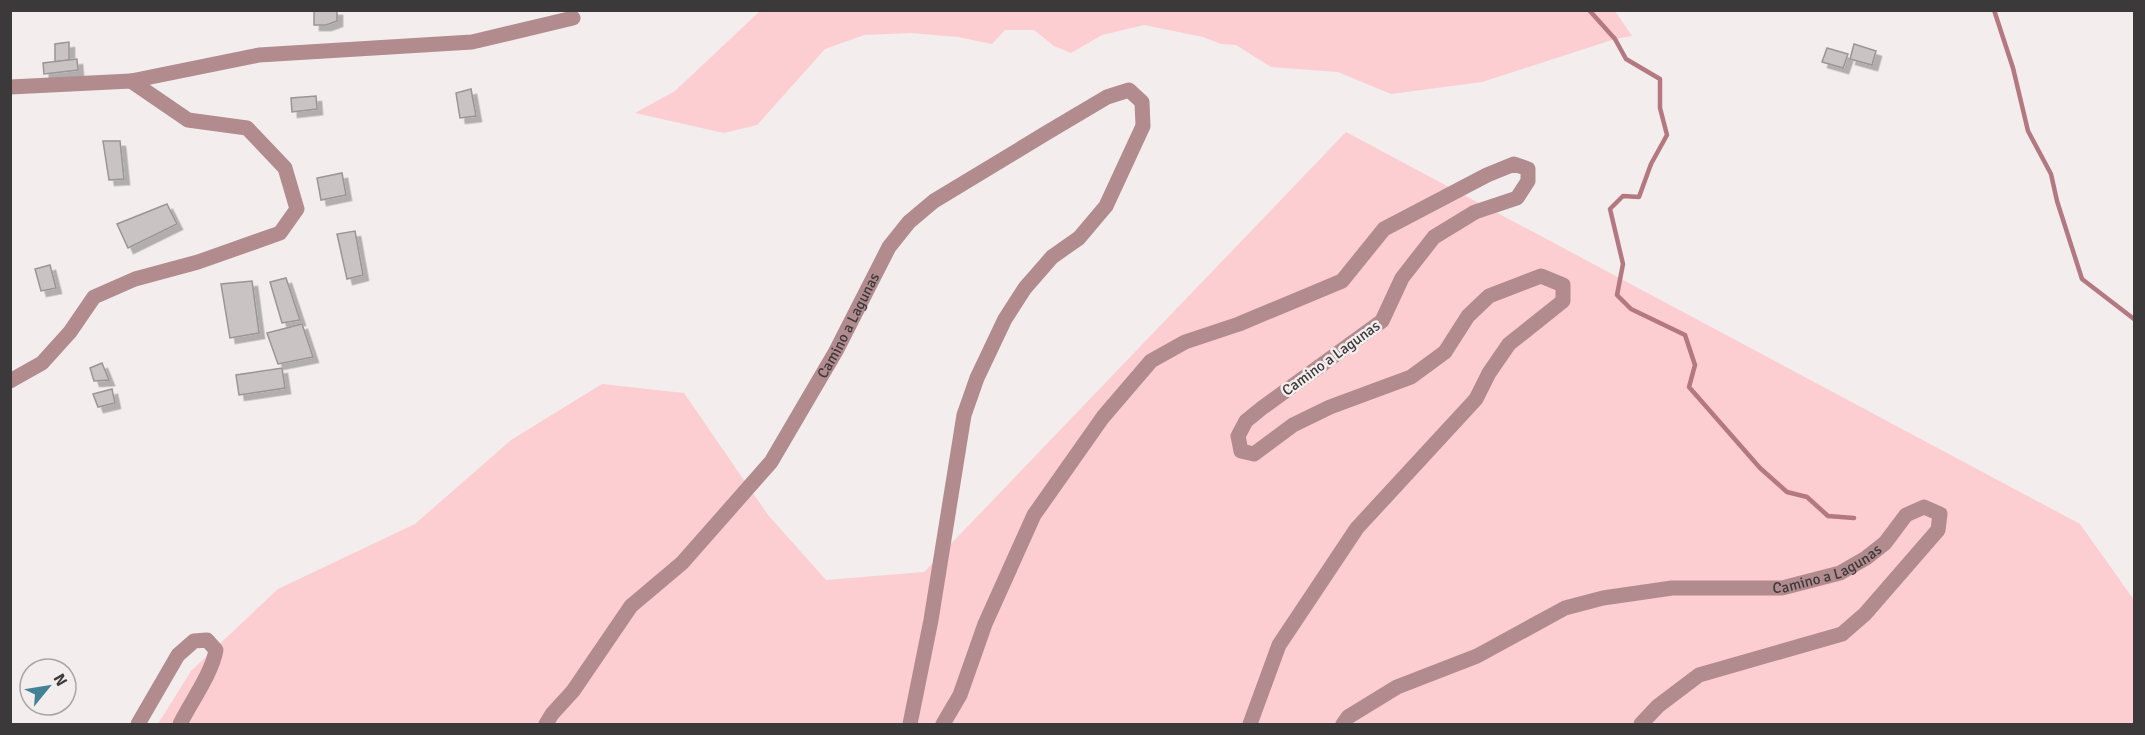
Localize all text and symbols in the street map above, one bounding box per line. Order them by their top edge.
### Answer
street label: Camino a Lagunas [813,269,884,381]
street label: Camino a Lagunas [1279,316,1384,400]
street label: Camino a Lagunas [1773,540,1885,597]
north arrow [18,657,78,717]
text: N [49,670,72,690]

